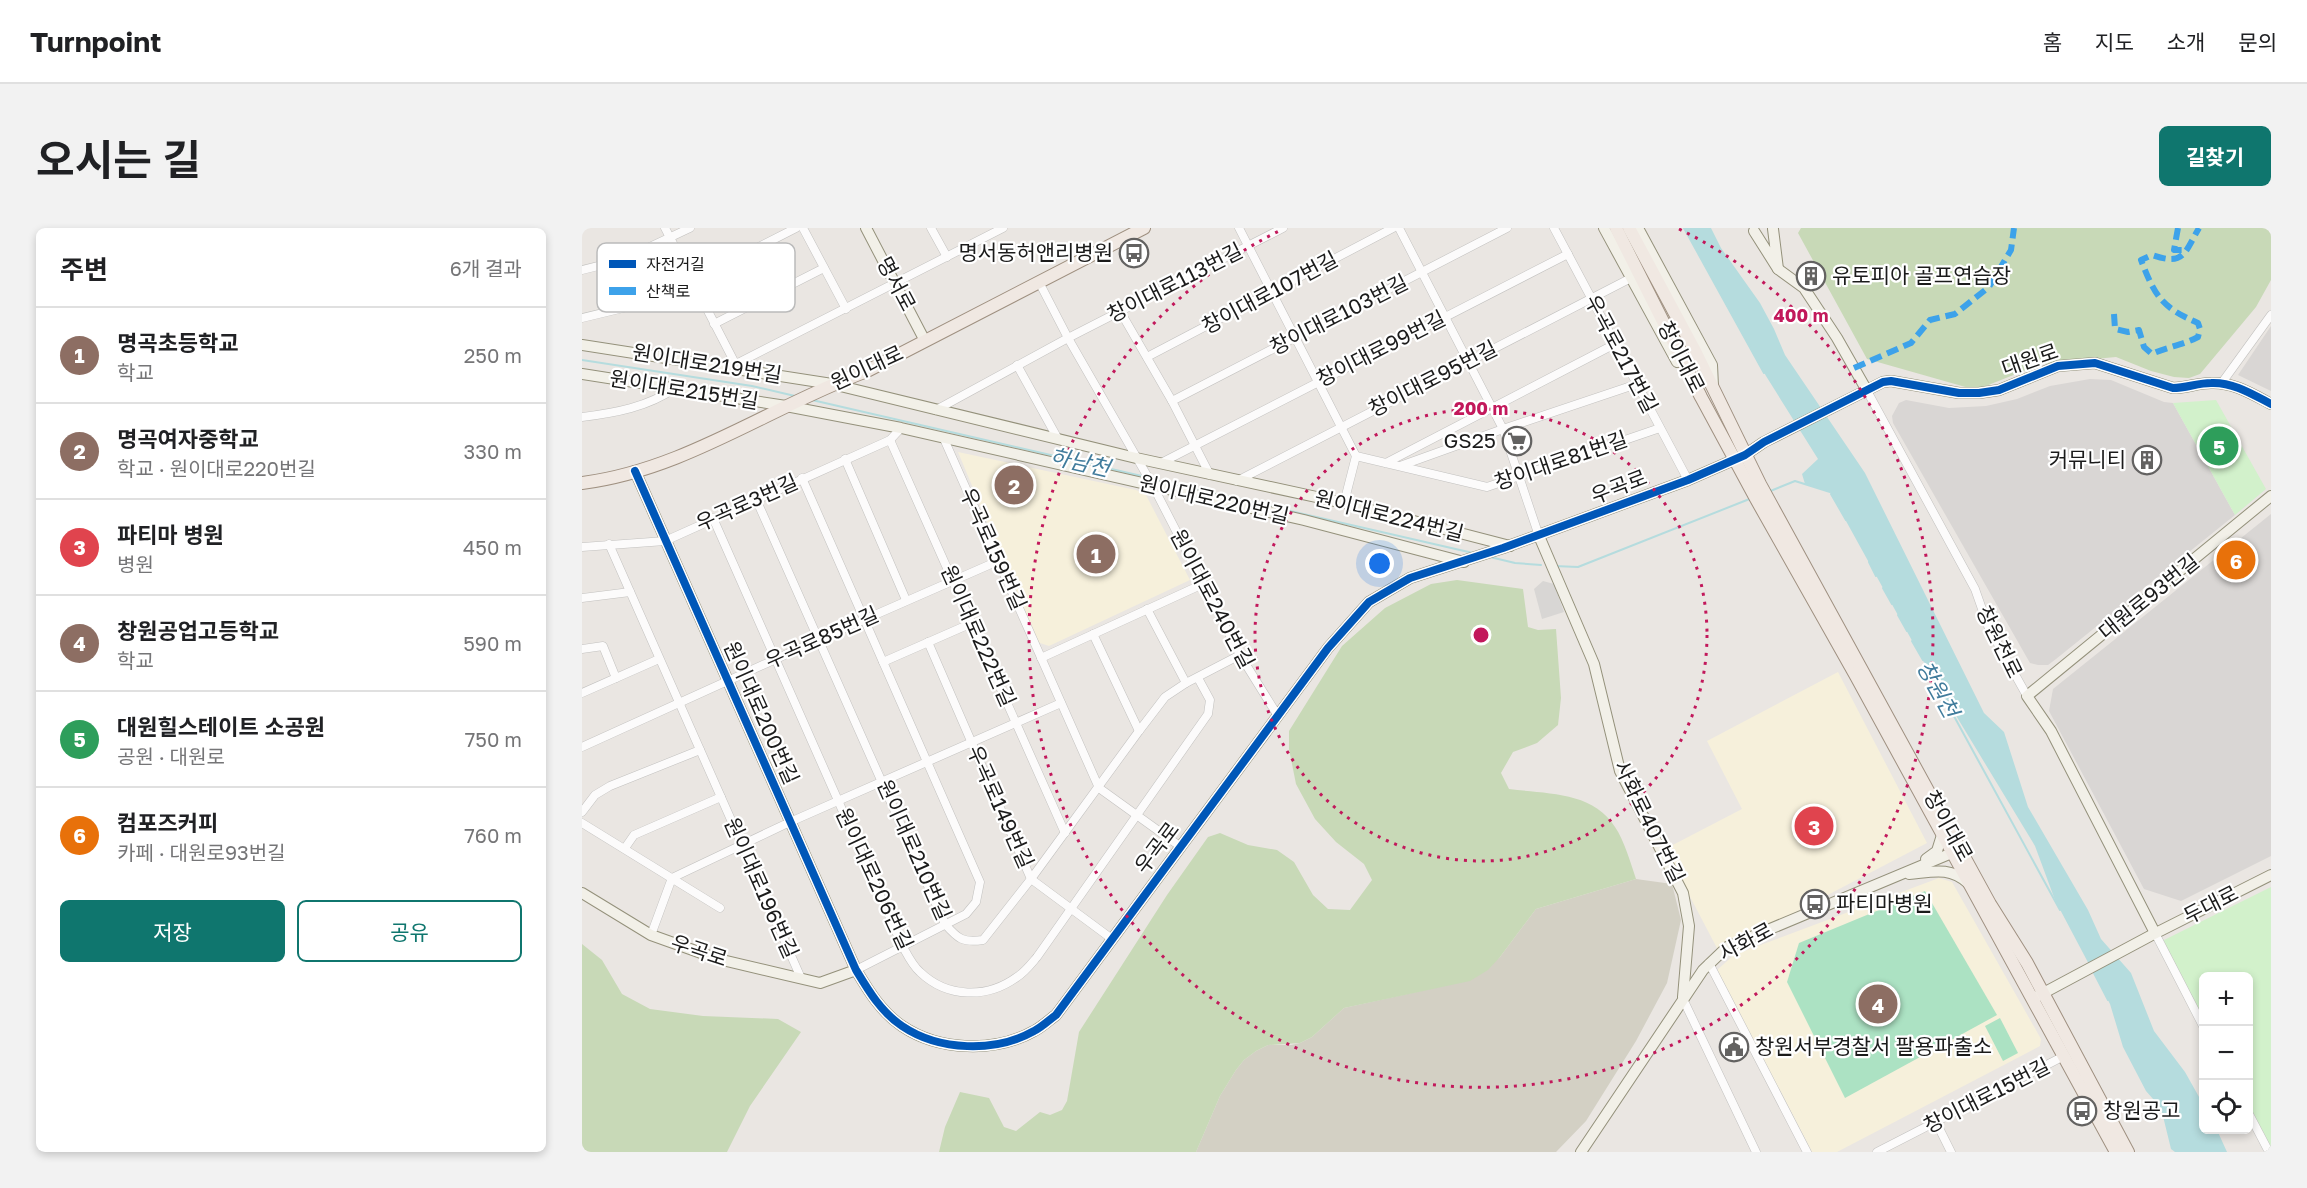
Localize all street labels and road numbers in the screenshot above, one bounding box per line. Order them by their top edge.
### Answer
street label: 창이대로113번길 [1102,237,1247,327]
street label: 창이대로107번길 [1197,245,1342,339]
street label: 명서로 [872,252,922,315]
street label: 창이대로103번길 [1265,268,1412,360]
street label: 우곡로217번길 [1580,290,1664,417]
street label: 창이대로99번길 [1312,304,1449,392]
street label: 창이대로 [1653,316,1711,397]
street label: 창이대로95번길 [1364,335,1501,422]
street label: 대원로 [1998,337,2061,381]
street label: 원이대로219번길 [631,338,784,388]
street label: 원이대로 [826,339,907,395]
street label: 원이대로215번길 [608,364,760,414]
street label: 창이대로81번길 [1491,425,1631,495]
street label: 우곡로 [1587,464,1650,509]
street label: 우곡로3번길 [692,468,802,536]
street label: 원이대로220번길 [1137,469,1292,529]
street label: 우곡로159번길 [955,483,1033,614]
street label: 원이대로224번길 [1312,484,1467,546]
street label: 원이대로240번길 [1165,524,1260,673]
street label: 대원로93번길 [2093,548,2204,645]
street label: 원이대로222번길 [936,561,1022,711]
street label: 우곡로85번길 [761,600,882,674]
street label: 창원천로 [1971,601,2029,682]
street label: 원이대로200번길 [719,637,805,788]
street label: 우곡로149번길 [962,741,1040,872]
street label: 사화로407번길 [1609,756,1691,887]
street label: 원이대로210번길 [872,775,958,924]
street label: 창이대로 [1919,785,1979,866]
street label: 원이대로206번길 [831,803,919,954]
street label: 원이대로196번길 [719,813,805,962]
street label: 우곡로 [1128,816,1184,878]
street label: 두대로 [2179,879,2242,929]
street label: 사화로 [1714,916,1777,966]
street label: 우곡로 [668,929,731,971]
street label: 창이대로15번길 [1919,1052,2054,1138]

